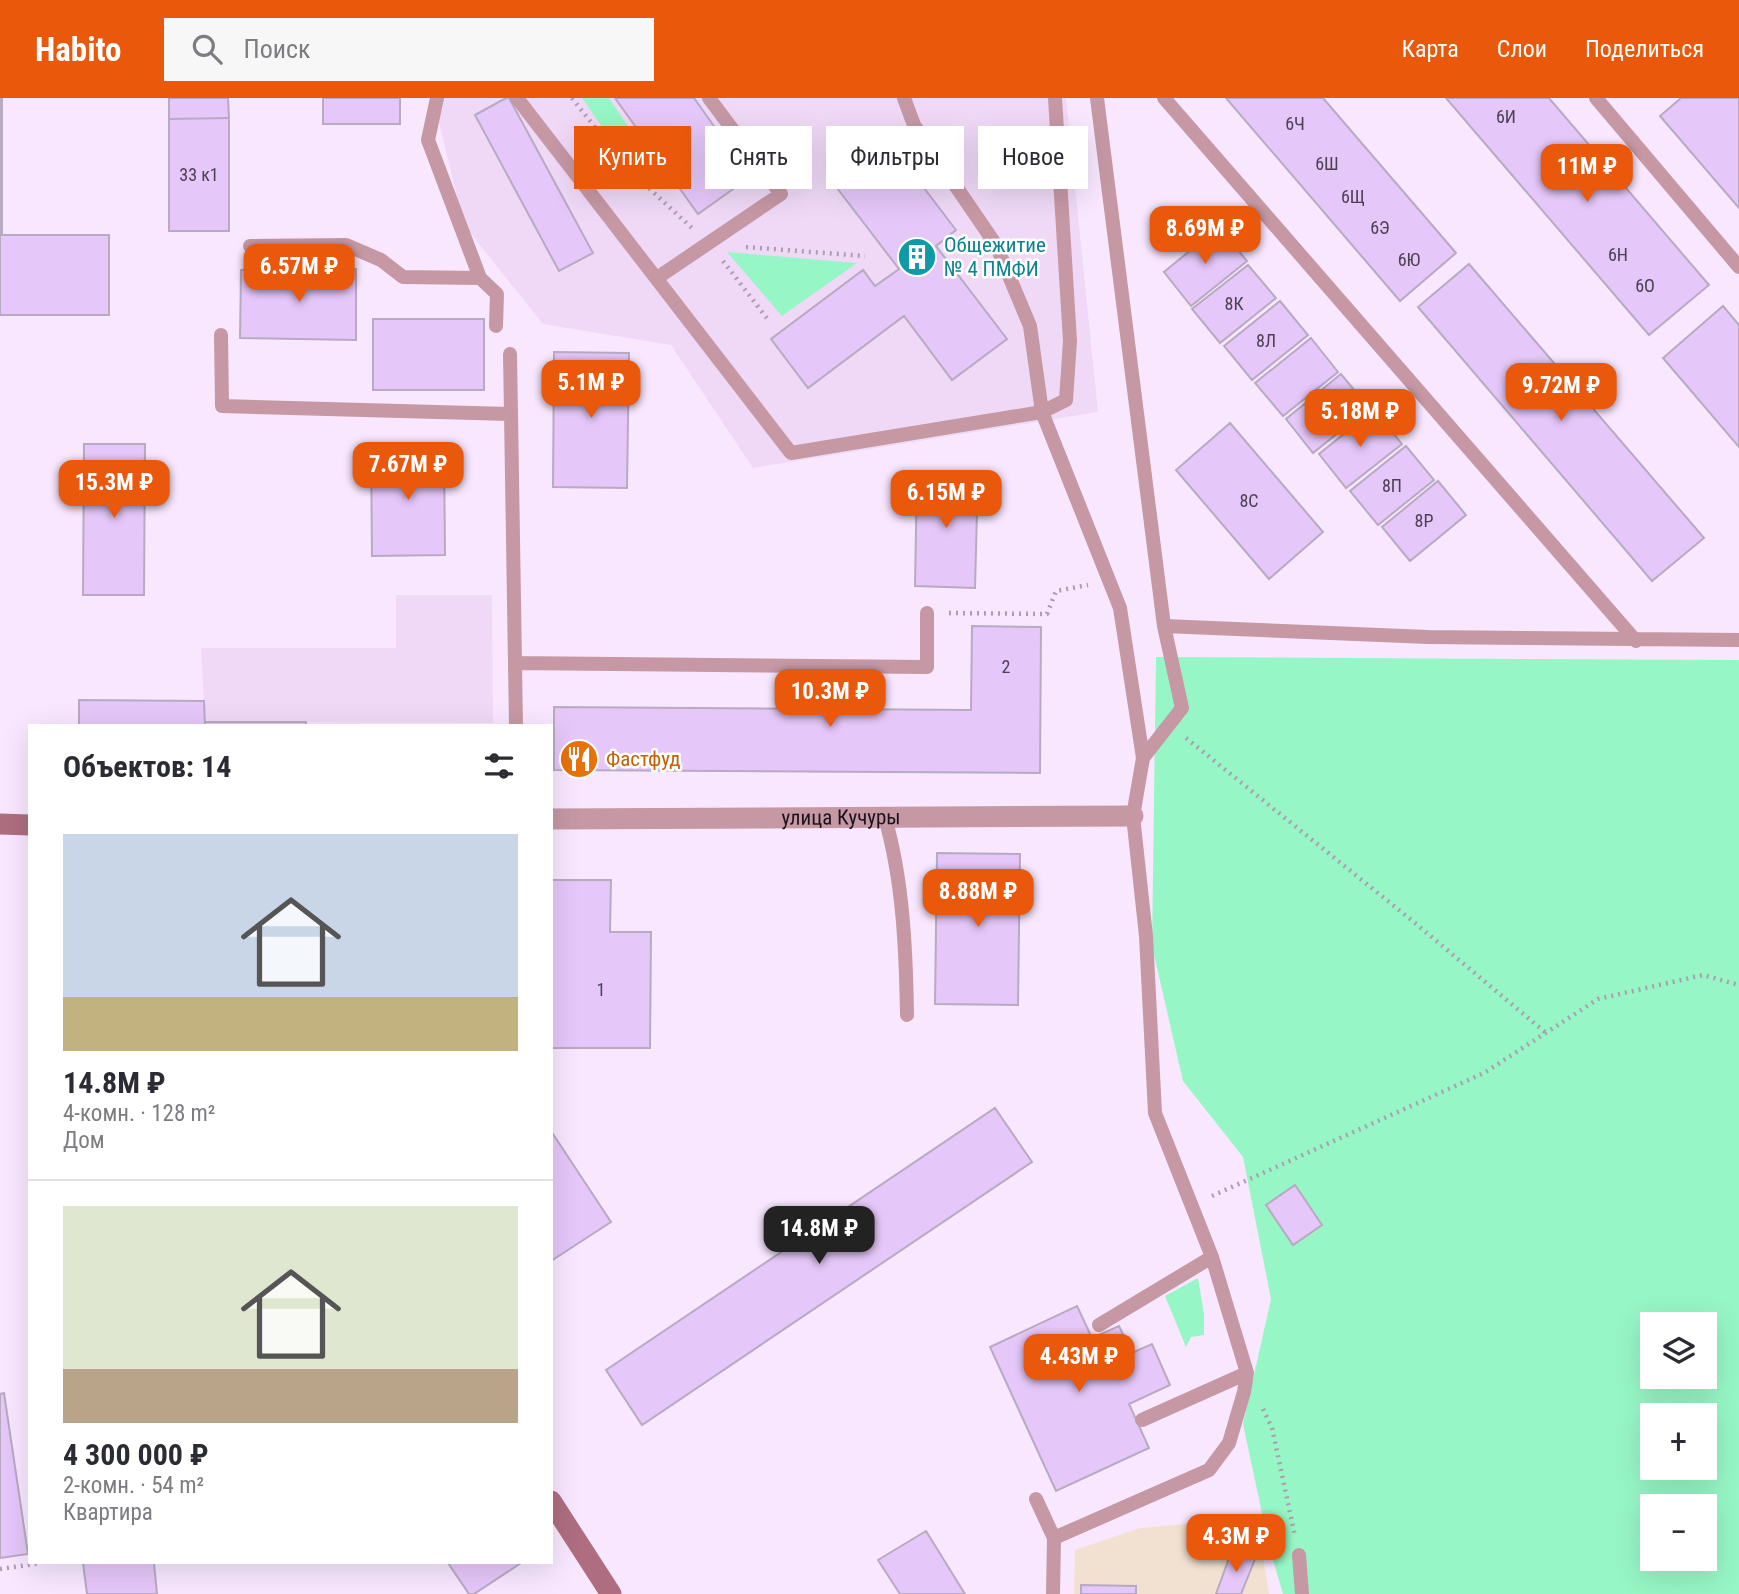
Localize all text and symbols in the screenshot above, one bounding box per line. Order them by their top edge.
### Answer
search box [164,18,654,81]
text: Habito [35,30,122,69]
icon: search [188,30,226,68]
text: Поиск [244,34,310,64]
text: Карта [1401,35,1459,63]
text: Слои [1497,35,1547,63]
text: Поделиться [1585,35,1704,63]
house number: 6И [1496,106,1516,127]
house number: 6Ч [1285,113,1305,134]
chip: Купить [574,126,691,189]
chip: Снять [705,126,812,189]
chip: Фильтры [826,126,964,189]
chip: Новое [978,126,1088,189]
pin: 11M ₽ [1538,144,1636,204]
house number: 6Ш [1315,153,1339,174]
text: 11M ₽ [1557,153,1617,180]
house number: 33 к1 [179,164,219,185]
house number: 6Щ [1341,186,1365,207]
pin: 8.69M ₽ [1140,206,1270,266]
text: 8.69M ₽ [1166,215,1244,242]
house number: 6Э [1370,217,1390,238]
place label: Общежитие № 4 ПМФИ [944,233,1046,281]
building icon: Общежитие № 4 ПМФИ [896,236,938,278]
pin: 6.57M ₽ [234,244,364,304]
house number: 6Н [1608,244,1628,265]
house number: 6Ю [1398,249,1421,270]
text: 6.57M ₽ [260,253,338,280]
house number: 6О [1635,275,1655,296]
house number: 8К [1225,293,1243,314]
house number: 8Л [1256,330,1276,351]
pin: 5.1M ₽ [534,360,648,420]
pin: 9.72M ₽ [1496,364,1626,423]
text: 5.1M ₽ [557,369,625,396]
text: 9.72M ₽ [1522,372,1600,399]
pin: 5.18M ₽ [1295,390,1425,449]
text: 5.18M ₽ [1321,398,1399,425]
pin: 7.67M ₽ [343,442,473,502]
text: 7.67M ₽ [369,451,447,478]
pin: 15.3M ₽ [49,460,179,520]
text: 15.3M ₽ [75,469,153,496]
pin: 6.15M ₽ [881,470,1011,530]
house number: 8П [1382,475,1402,496]
text: 6.15M ₽ [907,479,985,506]
house number: 8С [1239,490,1259,511]
house number: 8Р [1415,510,1433,531]
house number: 2 [1002,656,1011,677]
pin: 10.3M ₽ [765,670,895,729]
text: 10.3M ₽ [791,678,869,705]
restaurant icon: Фастфуд [558,738,600,780]
icon: filters [480,747,518,785]
place label: Фастфуд [606,747,681,771]
text: Объектов: 14 [63,749,231,784]
street label: улица Кучуры [781,805,901,830]
pin: 8.88M ₽ [913,870,1043,929]
text: 8.88M ₽ [939,878,1017,905]
icon: home [228,879,354,1005]
house number: 1 [597,979,605,1000]
text: 14.8M ₽ [63,1065,166,1100]
text: 4-комн. · 128 m² [63,1100,215,1127]
text: Дом [63,1127,105,1154]
pin: 14.8M ₽ [754,1206,884,1266]
text: 14.8M ₽ [780,1215,858,1242]
icon: home [228,1251,354,1377]
map controls [1640,1312,1717,1571]
button: layers [1640,1312,1717,1389]
pin: 4.43M ₽ [1014,1334,1144,1394]
text: 4.43M ₽ [1040,1343,1118,1370]
button: + [1640,1403,1717,1480]
text: 4 300 000 ₽ [63,1437,209,1472]
text: 2-комн. · 54 m² [63,1472,204,1499]
button: − [1640,1494,1717,1571]
text: Квартира [63,1499,153,1526]
pin: 4.3M ₽ [1179,1514,1293,1574]
text: 4.3M ₽ [1202,1523,1270,1550]

